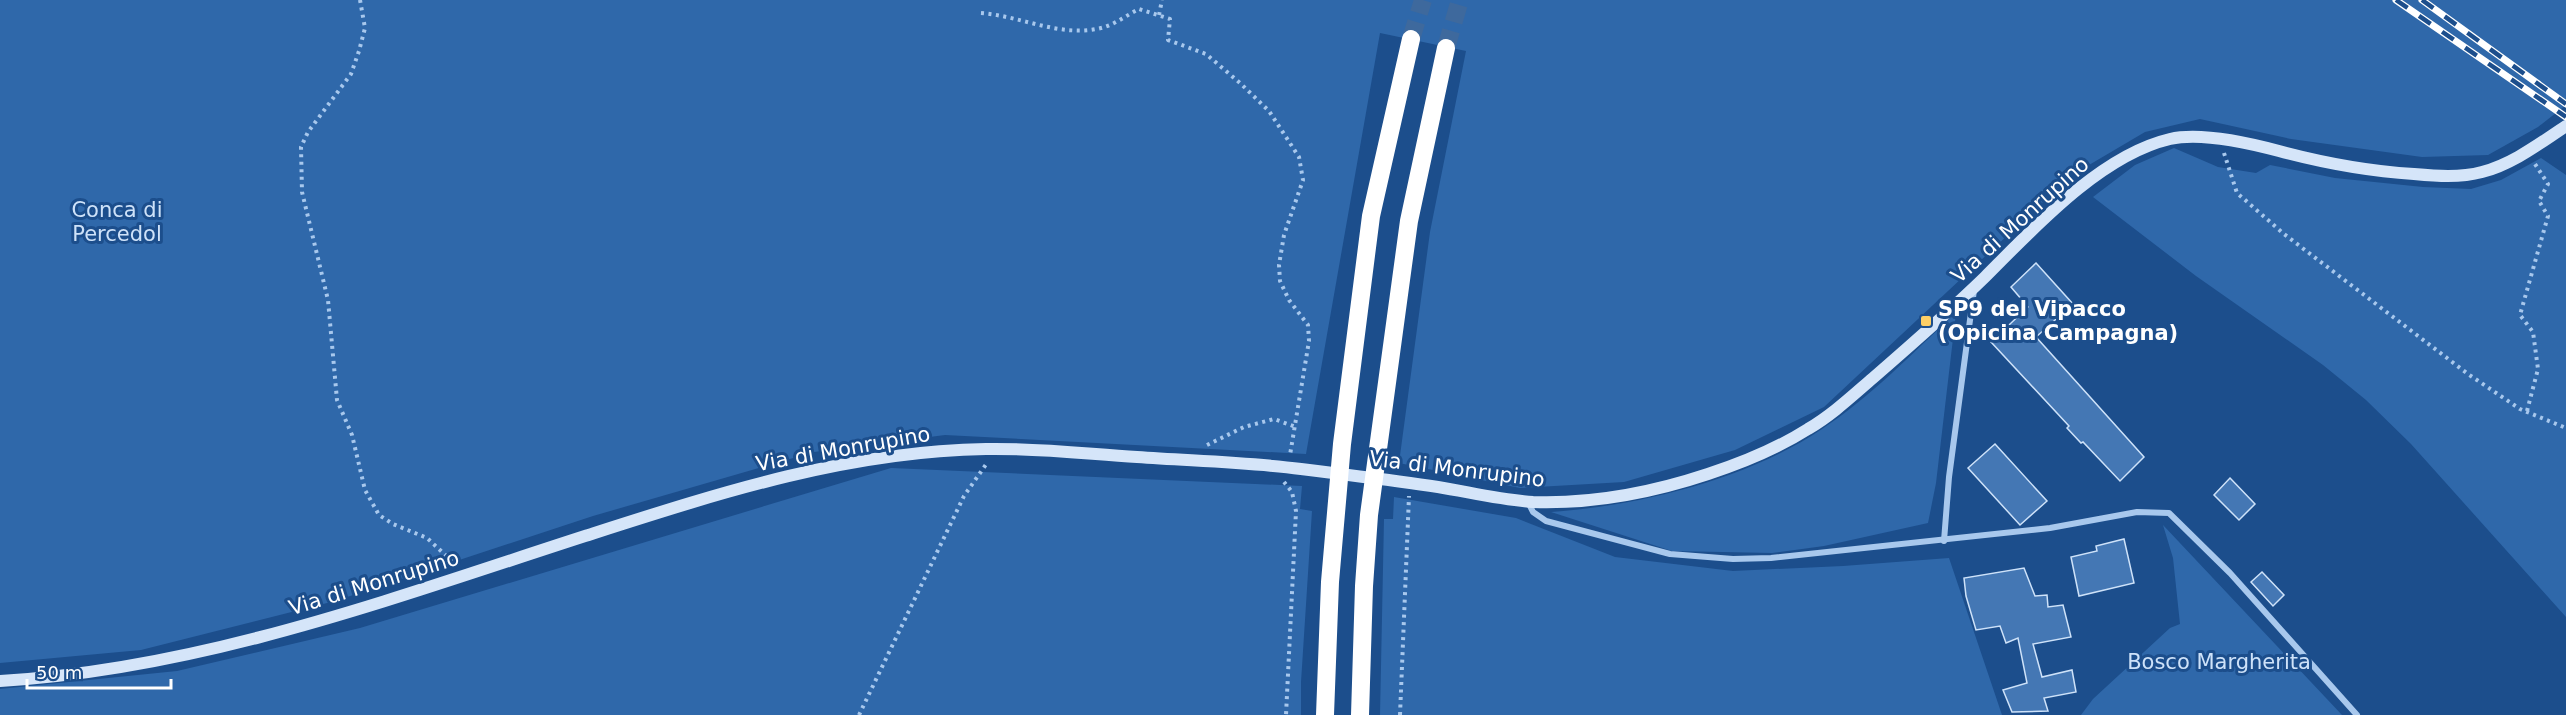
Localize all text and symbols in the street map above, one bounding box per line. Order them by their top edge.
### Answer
street label: Via di Monrupino [1946,152,2094,288]
park label: Conca di Percedol [71,198,163,246]
place label: SP9 del Vipacco (Opicina Campagna) [1938,297,2178,345]
marker: SP9 del Vipacco (Opicina Campagna) [1919,314,1933,328]
street label: Via di Monrupino [754,422,932,476]
street label: Via di Monrupino [1368,446,1546,492]
street label: Via di Monrupino [286,546,462,620]
park label: Bosco Margherita [2127,650,2311,674]
scale bar [27,652,171,690]
text: 50 m [36,662,82,683]

